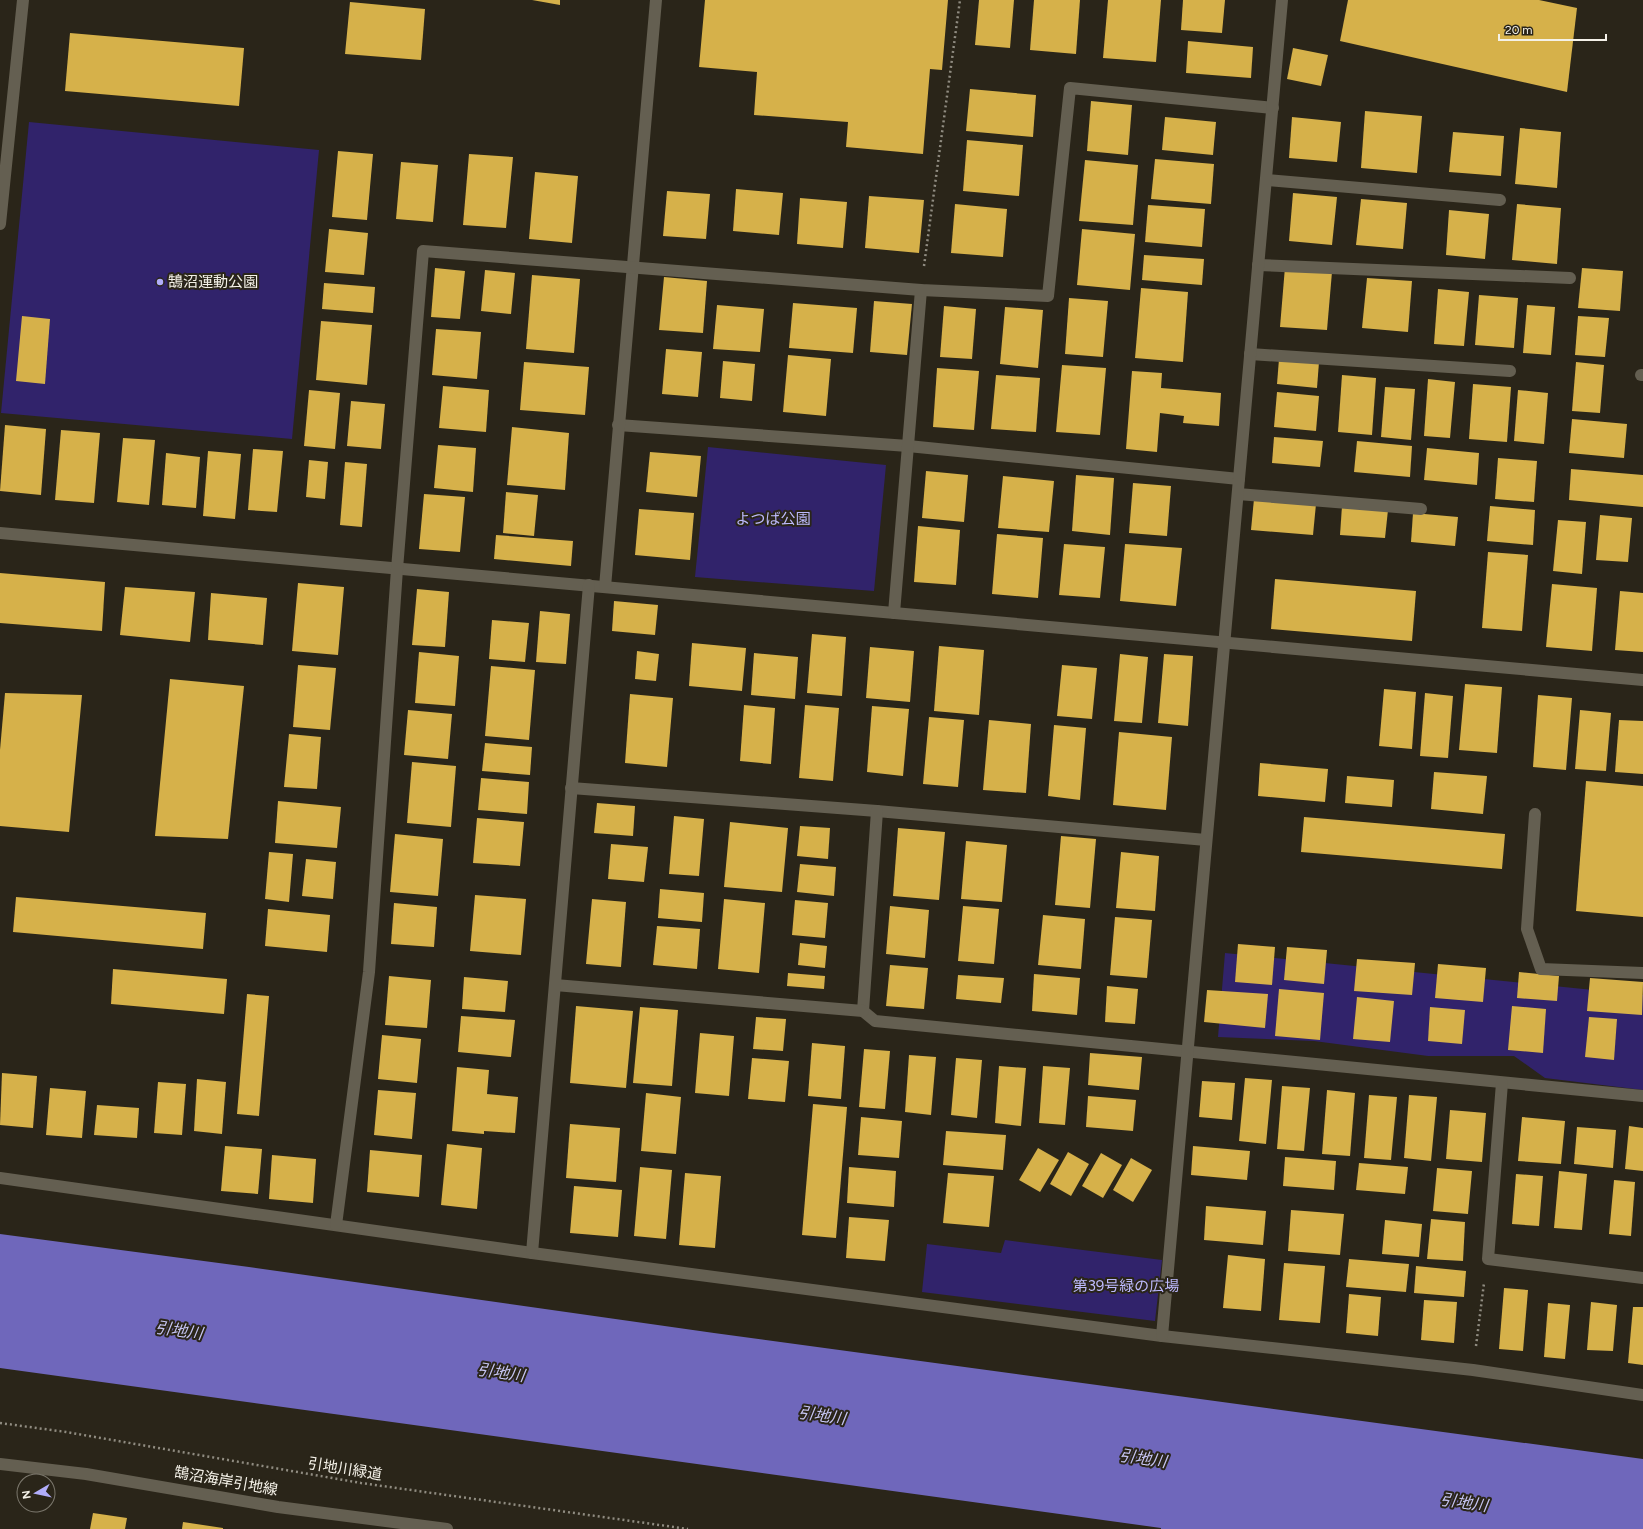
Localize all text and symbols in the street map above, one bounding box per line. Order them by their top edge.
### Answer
scale bar [1499,16,1606,42]
text: 20 m [1505,23,1533,37]
place label: 鵠沼運動公園 [168,273,258,291]
marker: 鵠沼運動公園 [155,277,165,287]
park label: よつば公園 [735,510,811,528]
park label: 第39号緑の広場 [1073,1277,1179,1295]
water label: 引地川 [154,1318,206,1344]
water label: 引地川 [476,1360,528,1386]
water label: 引地川 [797,1403,849,1429]
water label: 引地川 [1118,1446,1170,1472]
street label: 引地川緑道 [307,1454,383,1484]
street label: 鵠沼海岸引地線 [173,1463,279,1499]
north arrow [16,1473,56,1513]
text: N [20,1489,34,1500]
water label: 引地川 [1439,1490,1491,1516]

